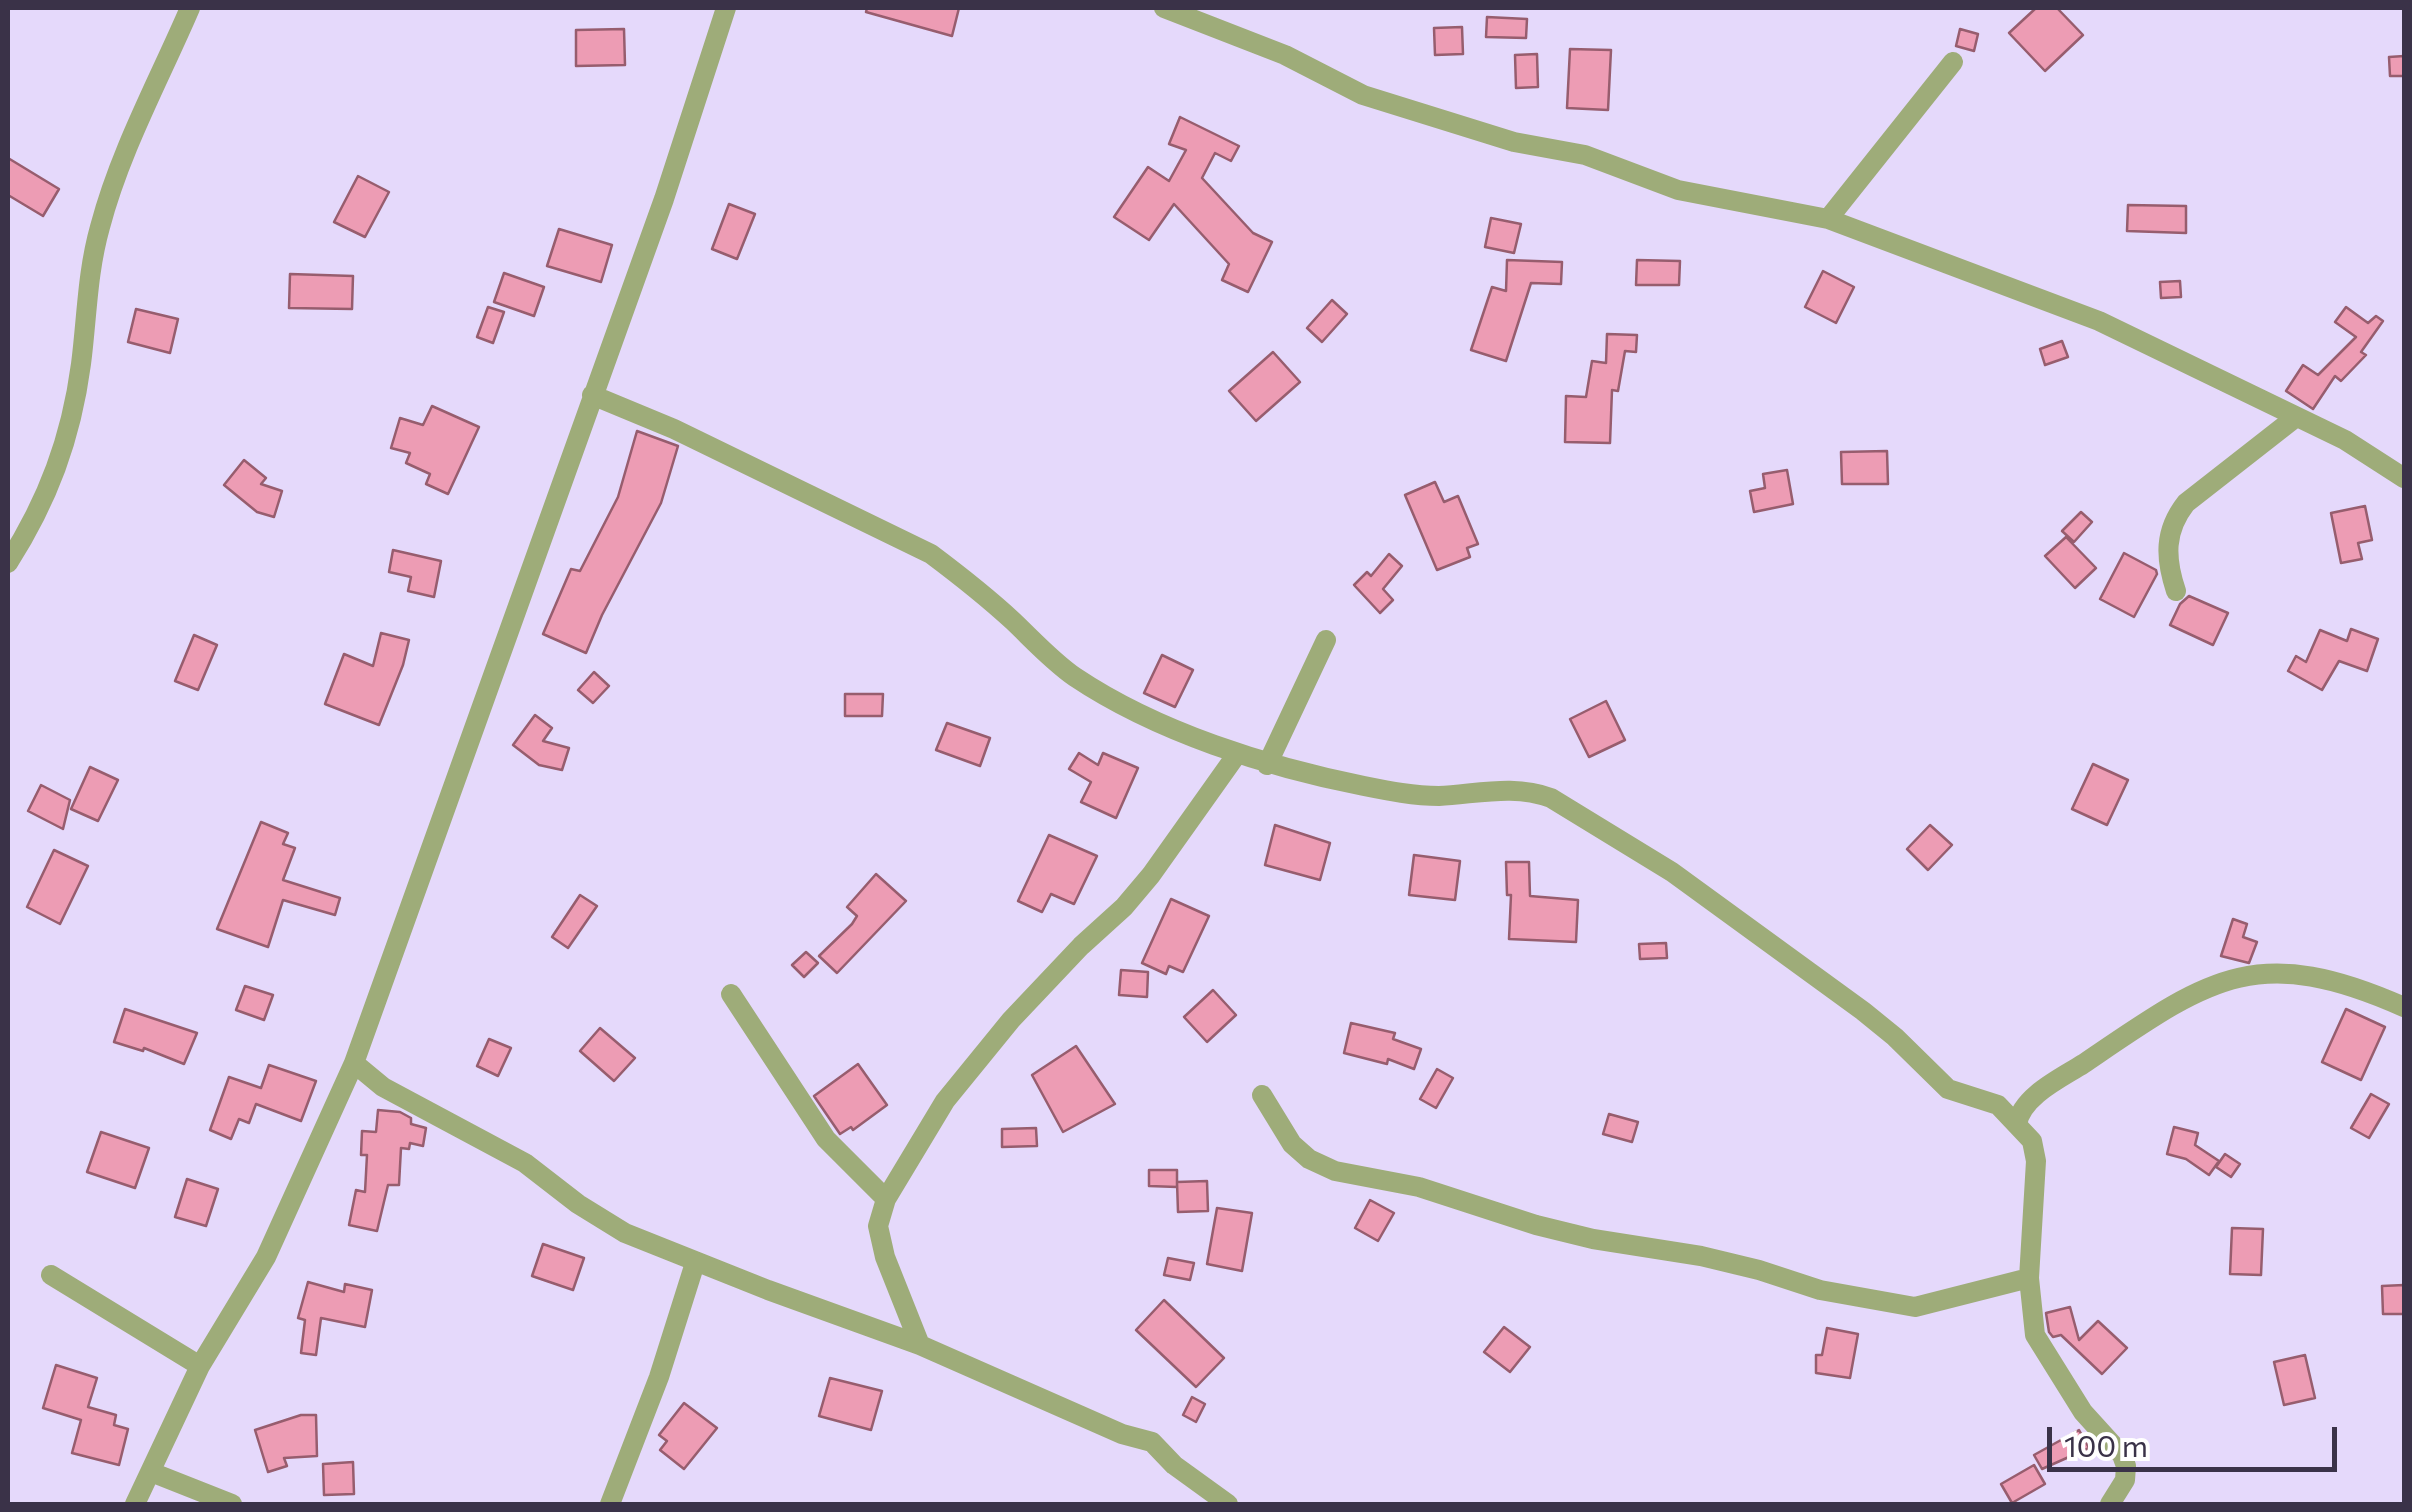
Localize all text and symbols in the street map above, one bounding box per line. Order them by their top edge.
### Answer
scale bar [2052,1407,2342,1469]
text: 100 m [2064,1426,2148,1463]

